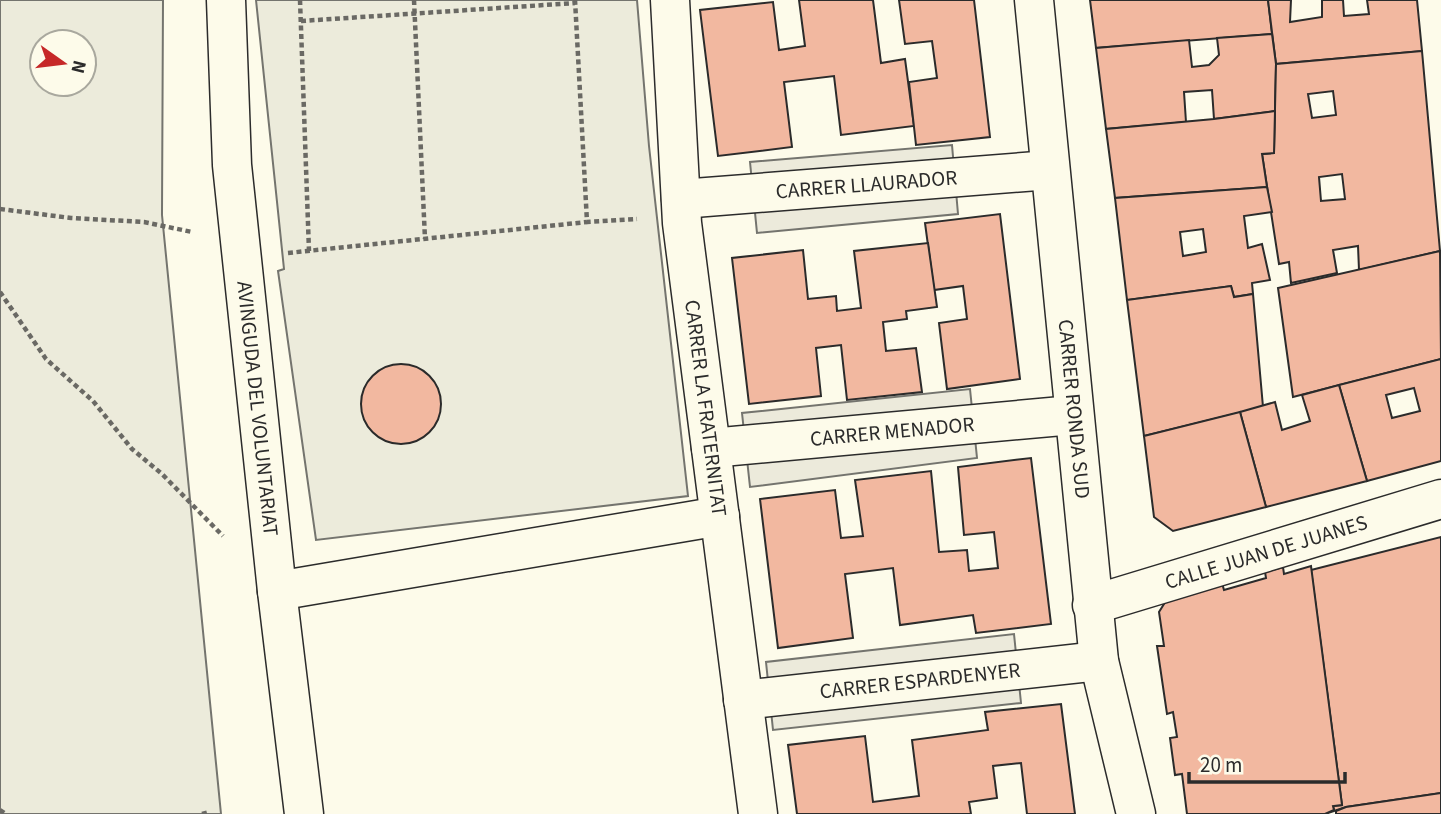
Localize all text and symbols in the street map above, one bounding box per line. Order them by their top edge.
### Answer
north arrow [28,28,98,98]
text: N [63,57,93,76]
street label: CARRER LLAURADOR [775,162,958,207]
street label: AVINGUDA DEL VOLUNTARIAT [229,279,286,538]
street label: CARRER LA FRATERNITAT [677,298,735,518]
street label: CARRER RONDA SUD [1050,318,1098,500]
street label: CARRER MENADOR [809,409,976,454]
street label: CALLE JUAN DE JUANES [1161,507,1371,597]
street label: CARRER ESPARDENYER [818,655,1022,707]
scale bar [1189,740,1345,784]
text: 20 m [1200,750,1242,780]

